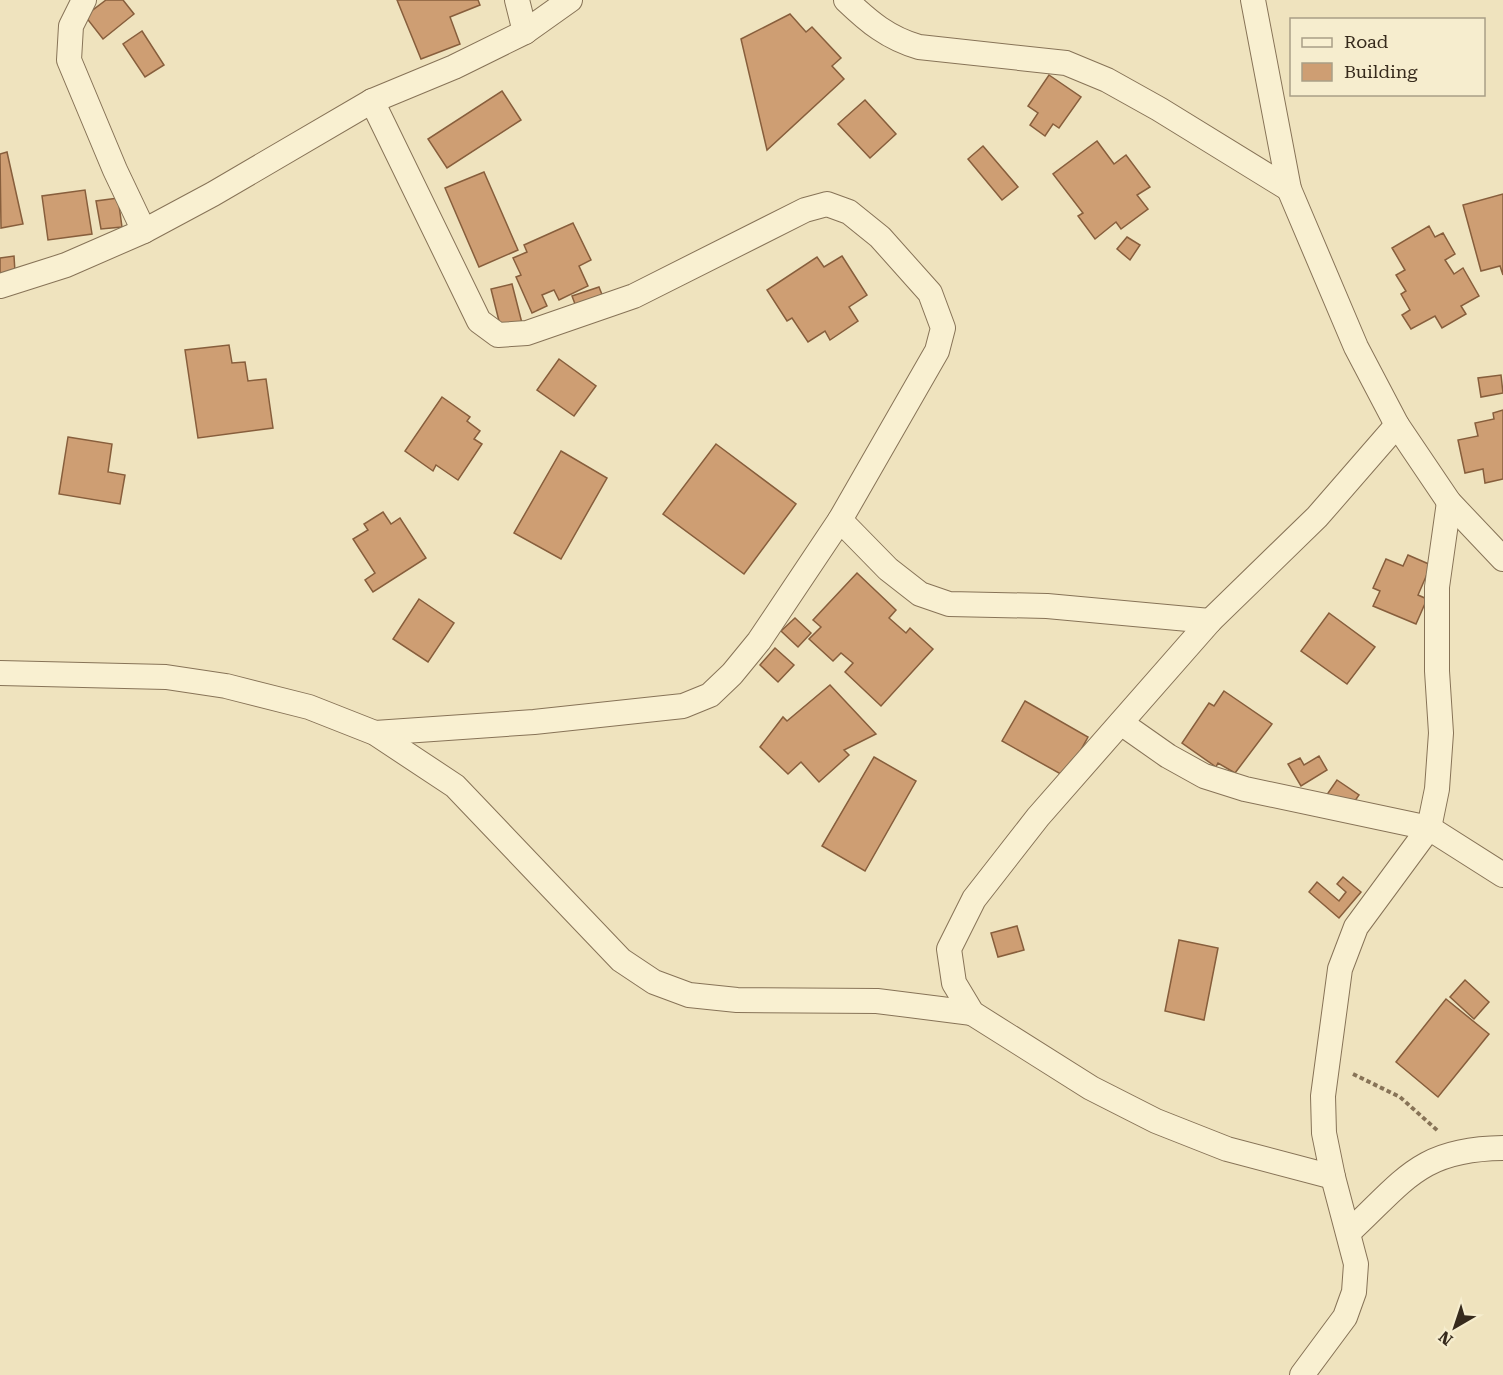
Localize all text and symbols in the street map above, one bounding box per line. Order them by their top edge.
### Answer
legend [1290,18,1485,96]
text: Road [1344,31,1389,52]
text: Building [1344,61,1418,82]
north arrow [1425,1297,1485,1357]
text: N [1435,1327,1457,1350]

